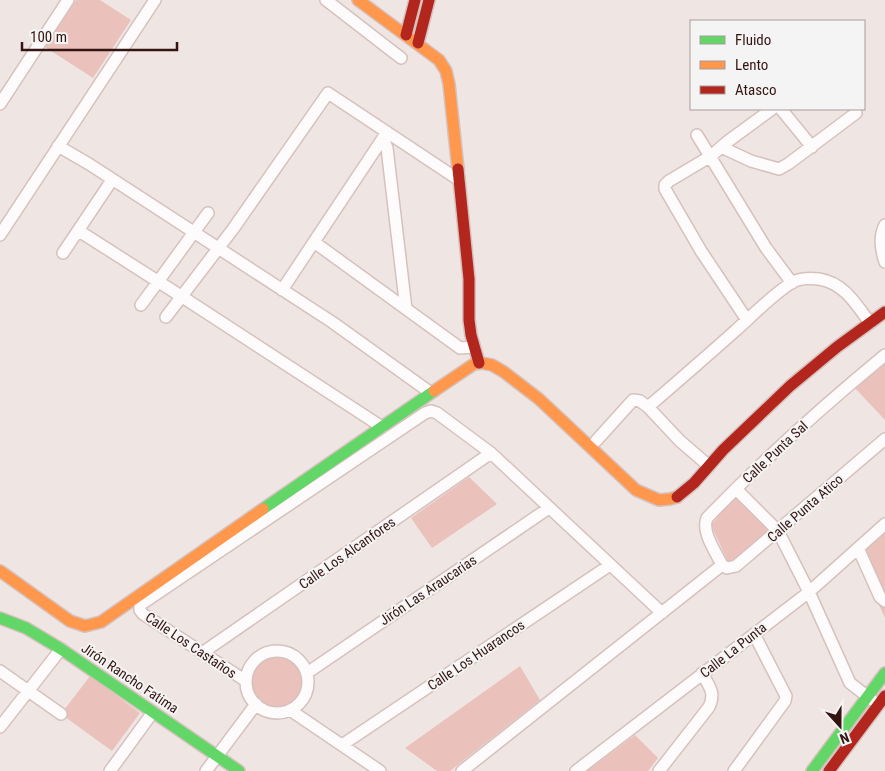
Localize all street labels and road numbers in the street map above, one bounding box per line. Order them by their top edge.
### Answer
street label: Calle Punta Sal [739,418,811,486]
street label: Calle Punta Atico [764,471,846,545]
street label: Calle Los Alcanfores [296,514,398,592]
street label: Jirón Las Araucarias [377,552,479,628]
street label: Calle Los Castaños [143,609,239,681]
street label: Calle Los Huarancos [424,617,528,693]
street label: Calle La Punta [697,619,769,681]
street label: Jirón Rancho Fatima [79,640,181,716]

